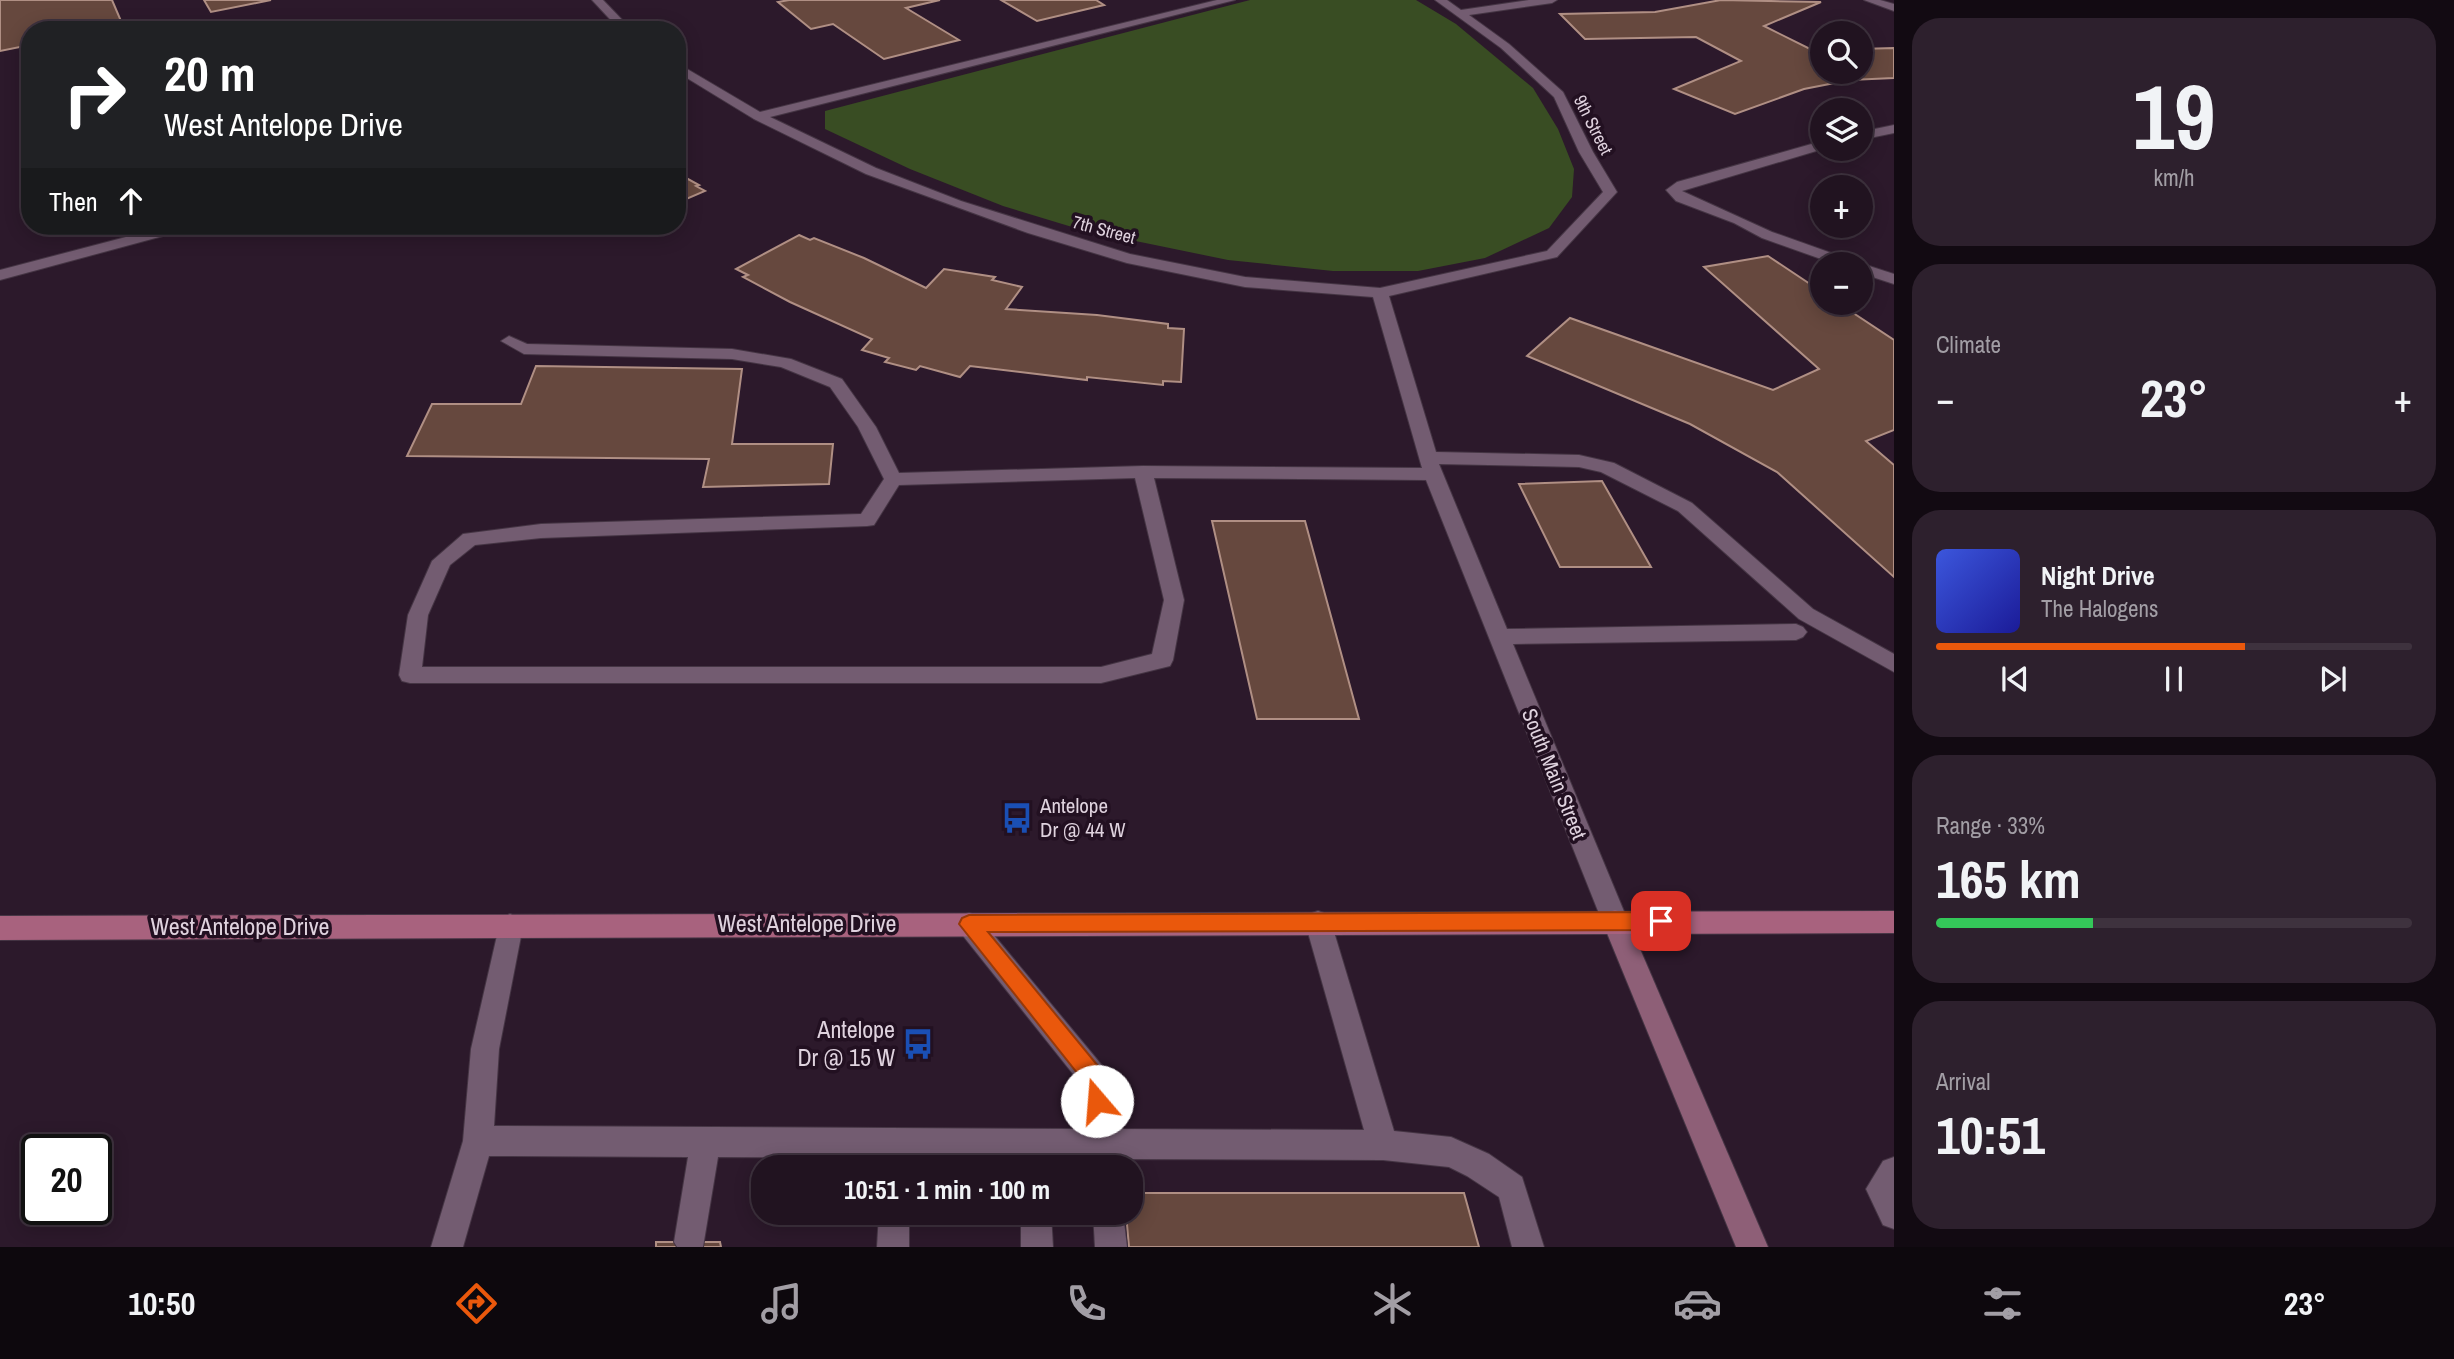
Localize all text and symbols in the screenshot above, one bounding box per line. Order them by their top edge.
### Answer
map controls [1810,21,1873,315]
button: search [1810,21,1873,84]
text: 20 m [164,40,256,106]
icon: right [49,49,140,140]
text: 19 [2133,55,2216,177]
street label: 9th Street [1568,91,1619,159]
button: layers [1810,98,1873,161]
text: West Antelope Drive [164,103,403,146]
text: km/h [2154,162,2194,193]
button: + [1810,175,1873,238]
icon: ahead [112,182,150,220]
text: Then [49,184,98,219]
street label: 7th Street [1070,209,1138,250]
button: − [1810,252,1873,315]
text: Climate [1936,329,2001,360]
text: 23° [2140,363,2208,433]
text: − [1936,373,1954,424]
text: + [2394,373,2412,424]
text: Night Drive [2041,558,2155,593]
text: The Halogens [2041,593,2158,624]
icon: previous [1996,660,2034,698]
icon: pause [2155,660,2193,698]
icon: next [2314,660,2352,698]
street label: South Main Street [1515,704,1594,844]
place label: Antelope Dr @ 44 W [1039,791,1126,844]
bus stop icon: Antelope Dr @ 44 W [1000,801,1034,835]
text: Range · 33% [1936,810,2045,841]
text: 165 km [1936,844,2081,914]
pin [1631,891,1691,951]
icon: arrive [1642,902,1680,940]
street label: West Antelope Drive [717,907,897,939]
street label: West Antelope Drive [150,910,330,942]
place label: Antelope Dr @ 15 W [797,1013,895,1073]
bus stop icon: Antelope Dr @ 15 W [901,1027,935,1061]
position arrow [1060,1064,1134,1138]
text: Arrival [1936,1066,1991,1097]
text: 10:51 [1936,1100,2045,1170]
speed limit sign: 20 [21,1134,112,1225]
text: 10:51 · 1 min · 100 m [844,1172,1050,1207]
icon: directions [452,1279,501,1328]
icon: music [757,1279,806,1328]
icon: phone [1062,1279,1111,1328]
icon: climate [1368,1279,1417,1328]
icon: car [1673,1279,1722,1328]
icon: filters [1978,1279,2027,1328]
text: 10:50 [128,1282,195,1325]
text: 23° [2284,1282,2326,1325]

